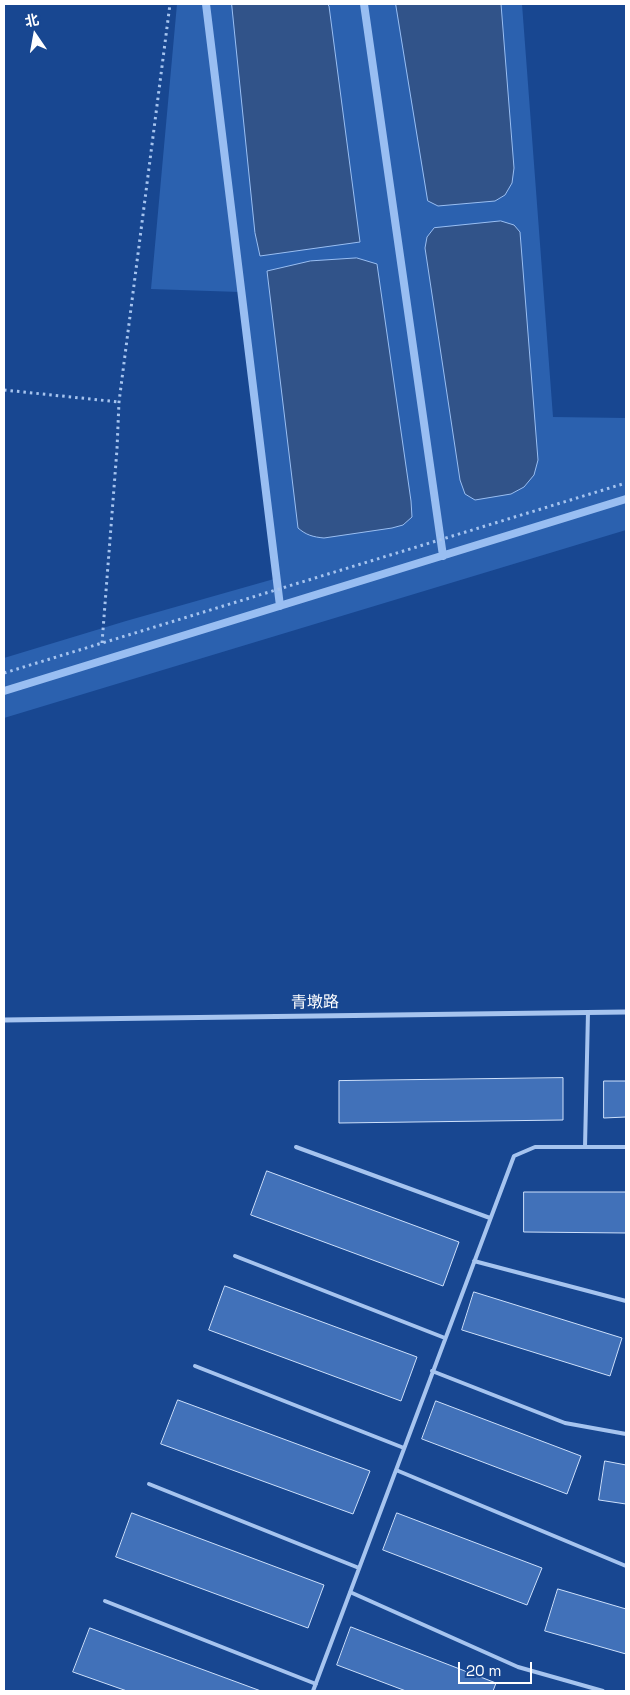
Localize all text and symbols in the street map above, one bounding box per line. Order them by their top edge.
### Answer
north arrow [10,10,60,60]
text: 北 [23,10,41,31]
street label: 青墩路 [291,993,339,1013]
scale bar [460,1652,534,1684]
text: 20 m [466,1661,501,1680]

